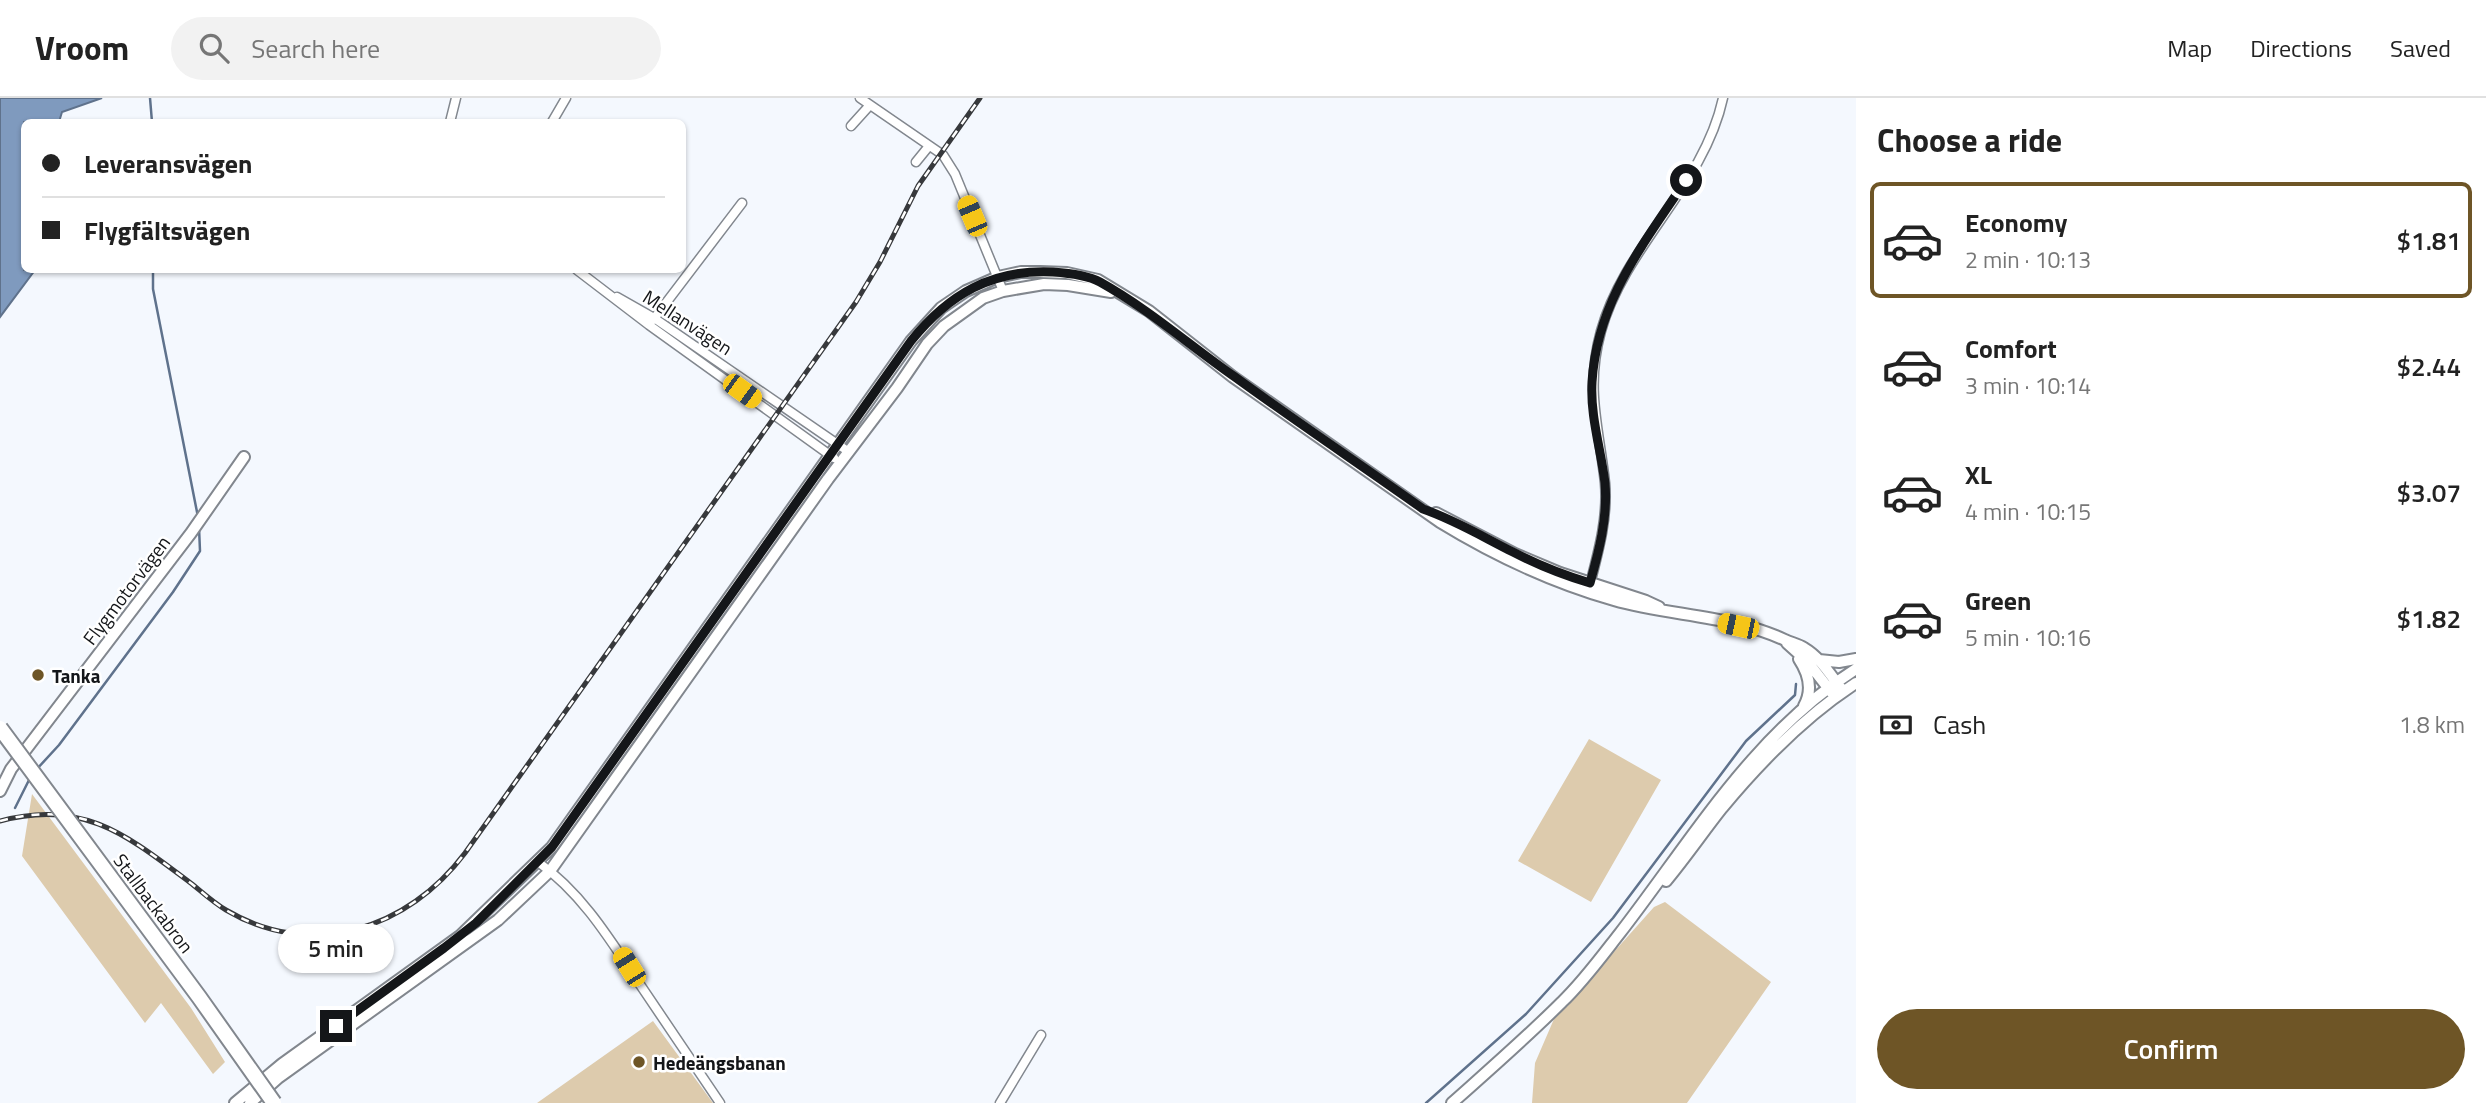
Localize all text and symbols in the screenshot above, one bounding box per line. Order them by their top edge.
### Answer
search box [171,17,661,80]
text: Vroom [35,23,129,73]
icon: search [195,29,233,67]
text: Search here [251,29,380,68]
text: Map [2167,30,2212,66]
text: Directions [2250,30,2352,66]
text: Saved [2390,30,2451,66]
text: Choose a ride [1877,116,2062,164]
text: Leveransvägen [84,144,252,183]
route start [1670,164,1702,196]
car [955,193,990,239]
text: Economy [1965,203,2067,242]
icon: car [1881,209,1944,272]
text: Flygfältsvägen [84,211,250,250]
text: $1.81 [2397,221,2461,260]
text: 2 min · 10:13 [1965,242,2091,277]
street label: Mellanvägen [637,282,739,362]
text: Comfort [1965,329,2057,368]
icon: car [1881,335,1944,398]
text: $2.44 [2397,347,2461,386]
text: 3 min · 10:14 [1965,368,2091,403]
car [719,370,766,412]
text: XL [1965,455,1992,494]
icon: car [1881,461,1944,524]
text: $3.07 [2397,473,2461,512]
text: 4 min · 10:15 [1965,494,2091,529]
street label: Flygmotorvägen [75,529,177,651]
text: Green [1965,581,2031,620]
icon: car [1881,587,1944,650]
text: $1.82 [2397,599,2461,638]
car [1716,611,1761,641]
text: 5 min · 10:16 [1965,620,2091,655]
place label: Tanka [52,661,101,690]
marker: Tanka [30,667,46,683]
text: Cash [1933,705,1986,744]
icon: cash [1877,706,1915,744]
text: 1.8 km [2399,707,2465,742]
street label: Stallbackabron [107,847,201,959]
callout: 5 min [278,925,394,974]
text: 5 min [308,931,364,966]
car [609,944,650,990]
button: Confirm [1877,1009,2465,1089]
route end [320,1010,352,1042]
place label: Hedeängsbanan [653,1048,786,1077]
marker: Hedeängsbanan [631,1054,647,1070]

